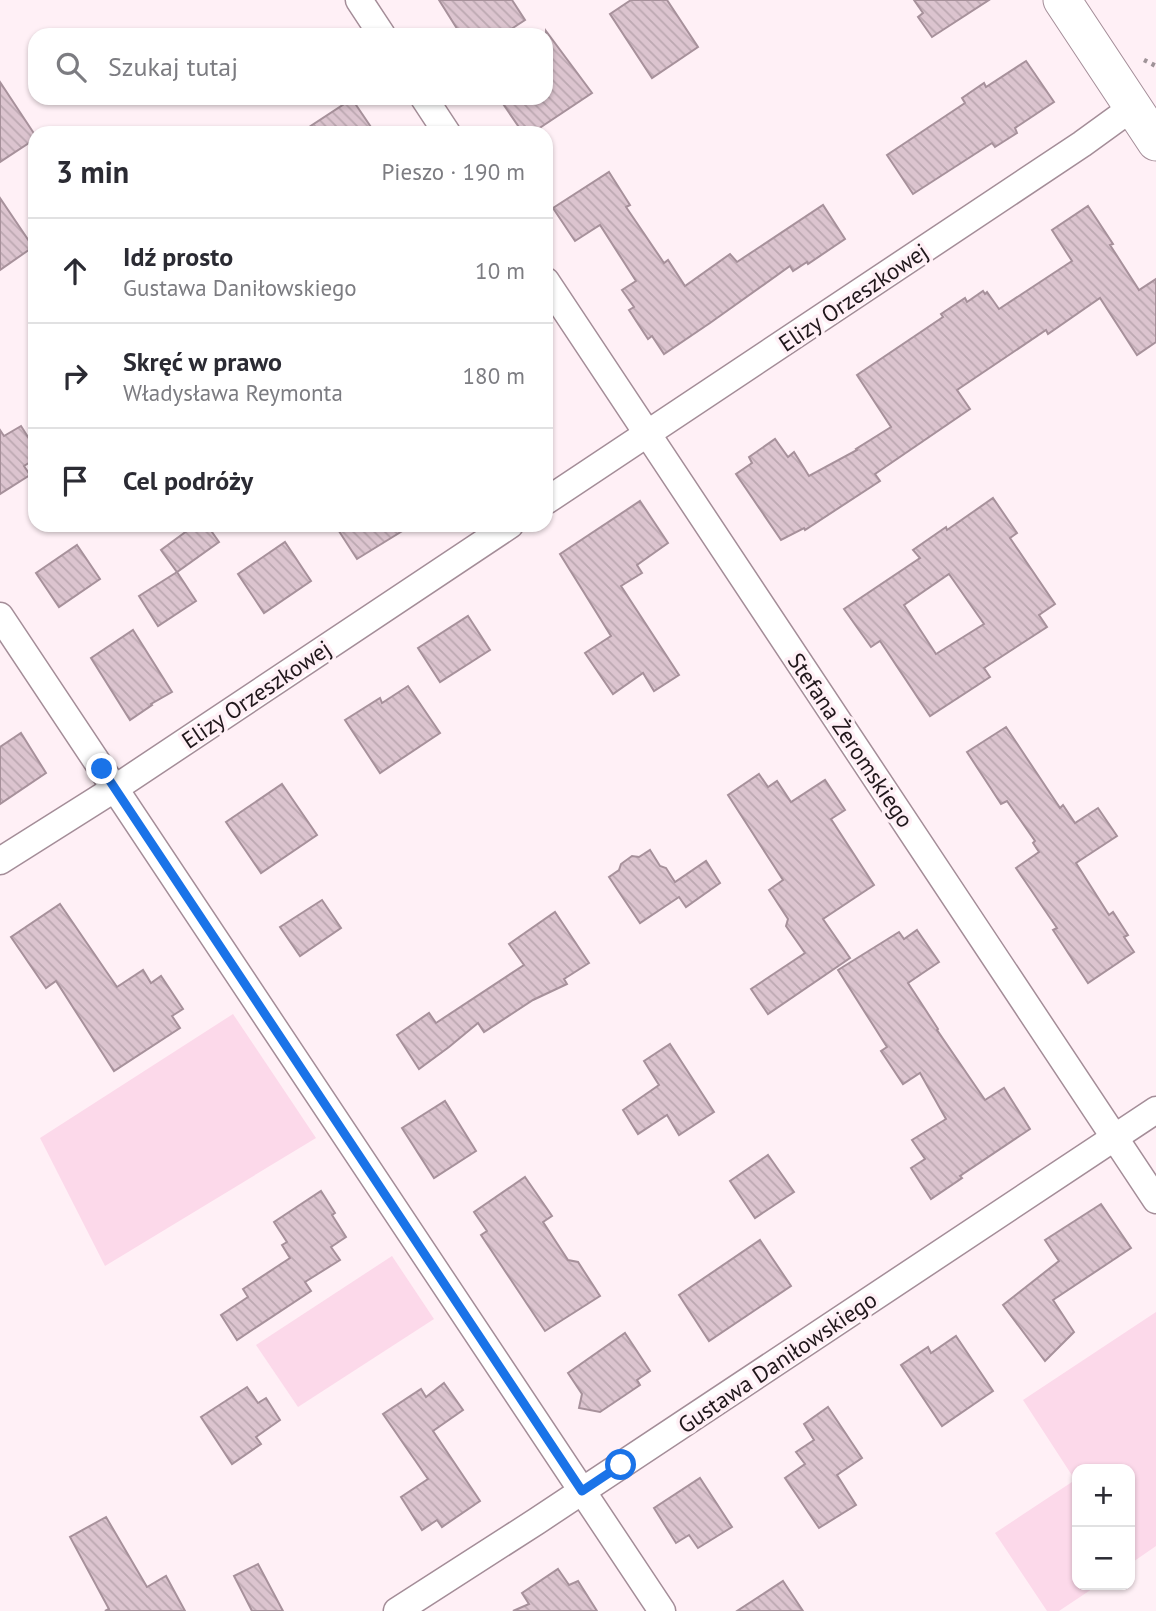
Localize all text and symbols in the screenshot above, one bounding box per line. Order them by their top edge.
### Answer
search box [28,28,553,105]
icon: search [52,48,90,86]
text: Szukaj tutaj [108,50,238,83]
text: 3 min [56,152,129,191]
text: Pieszo · 190 m [382,157,525,186]
street label: Elizy Orzeszkowej [773,236,933,358]
text: Idź prosto [123,240,233,273]
icon: ahead [56,252,94,290]
text: 10 m [475,256,525,285]
text: Gustawa Daniłowskiego [123,273,357,302]
text: Skręć w prawo [123,345,282,378]
icon: right [56,357,94,395]
text: 180 m [463,361,525,390]
text: Władysława Reymonta [123,378,343,407]
icon: arrive [56,462,94,500]
text: Cel podróży [123,464,253,497]
street label: Elizy Orzeszkowej [176,633,336,755]
street label: Stefana Żeromskiego [782,647,920,833]
route end [86,753,117,784]
street label: Gustawa Daniłowskiego [672,1285,882,1439]
route start [605,1449,636,1480]
map controls [1072,1464,1135,1590]
button: + [1072,1464,1135,1527]
button: − [1072,1527,1135,1590]

